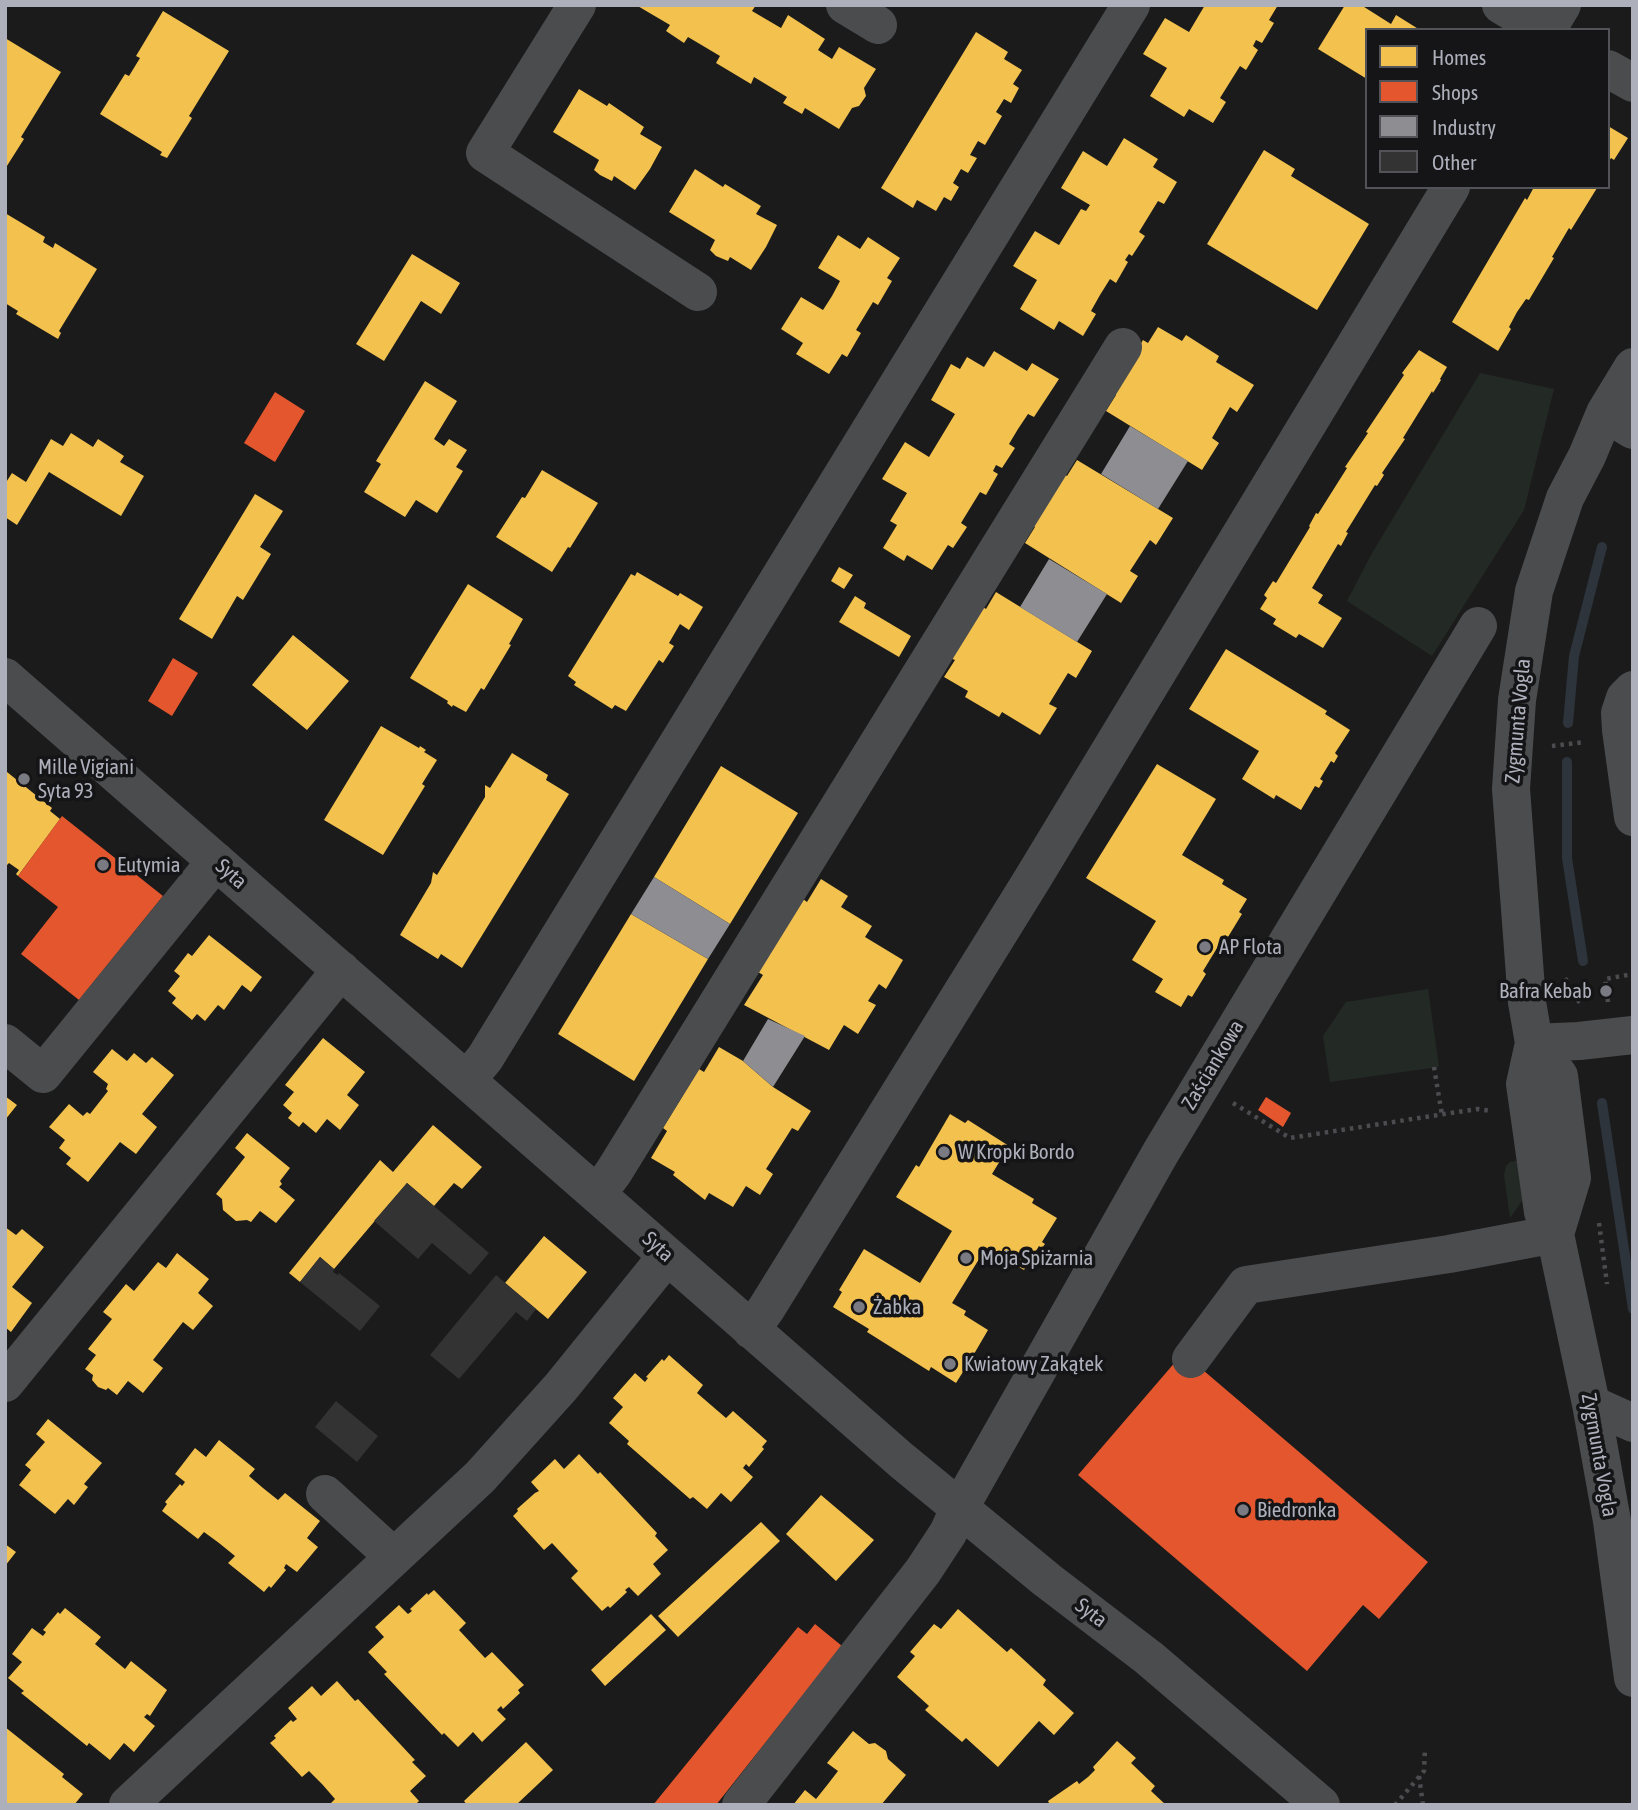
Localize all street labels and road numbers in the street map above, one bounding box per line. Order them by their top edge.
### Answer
street label: Zygmunta Vogla [1500,658,1536,784]
street label: Syta [210,854,252,894]
street label: Zaściankowa [1177,1016,1249,1114]
street label: Syta [637,1227,679,1267]
street label: Zygmunta Vogla [1576,1391,1622,1519]
street label: Syta [1070,1593,1112,1633]

